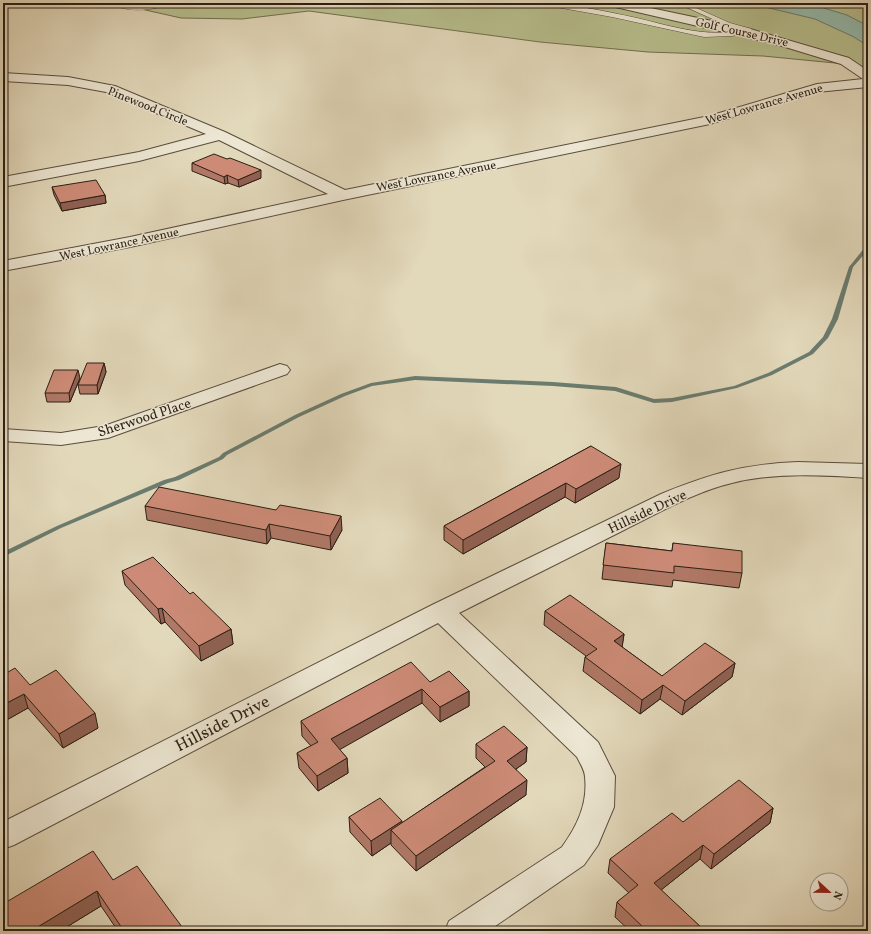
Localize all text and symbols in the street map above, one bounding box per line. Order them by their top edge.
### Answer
street label: Golf Course Drive [694,15,790,52]
street label: West Lowrance Avenue [704,80,825,129]
street label: Pinewood Circle [105,84,190,130]
street label: West Lowrance Avenue [375,157,498,196]
street label: West Lowrance Avenue [58,224,181,265]
street label: Sherwood Place [95,394,194,442]
street label: Hillside Drive [605,486,690,539]
street label: Hillside Drive [172,691,274,758]
north arrow [809,872,849,912]
text: N [828,889,845,902]

